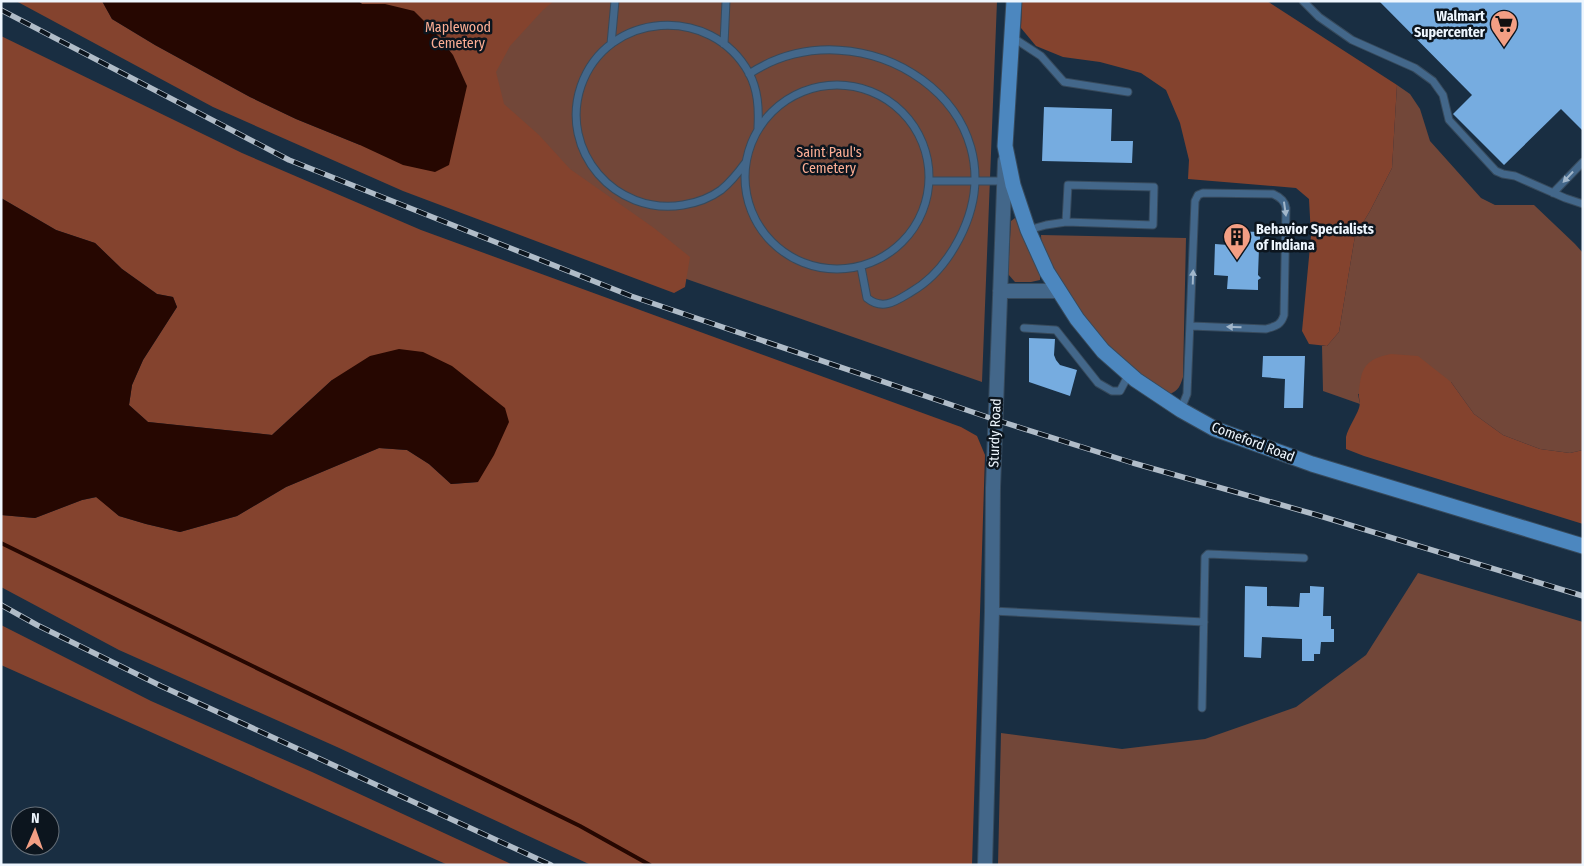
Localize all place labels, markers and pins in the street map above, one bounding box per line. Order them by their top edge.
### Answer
place label: Walmart Supercenter [1414,8,1486,41]
supermarket icon: Walmart Supercenter [1489,9,1519,48]
place label: Behavior Specialists of Indiana [1256,221,1374,254]
building icon: Behavior Specialists of Indiana [1222,222,1252,261]

